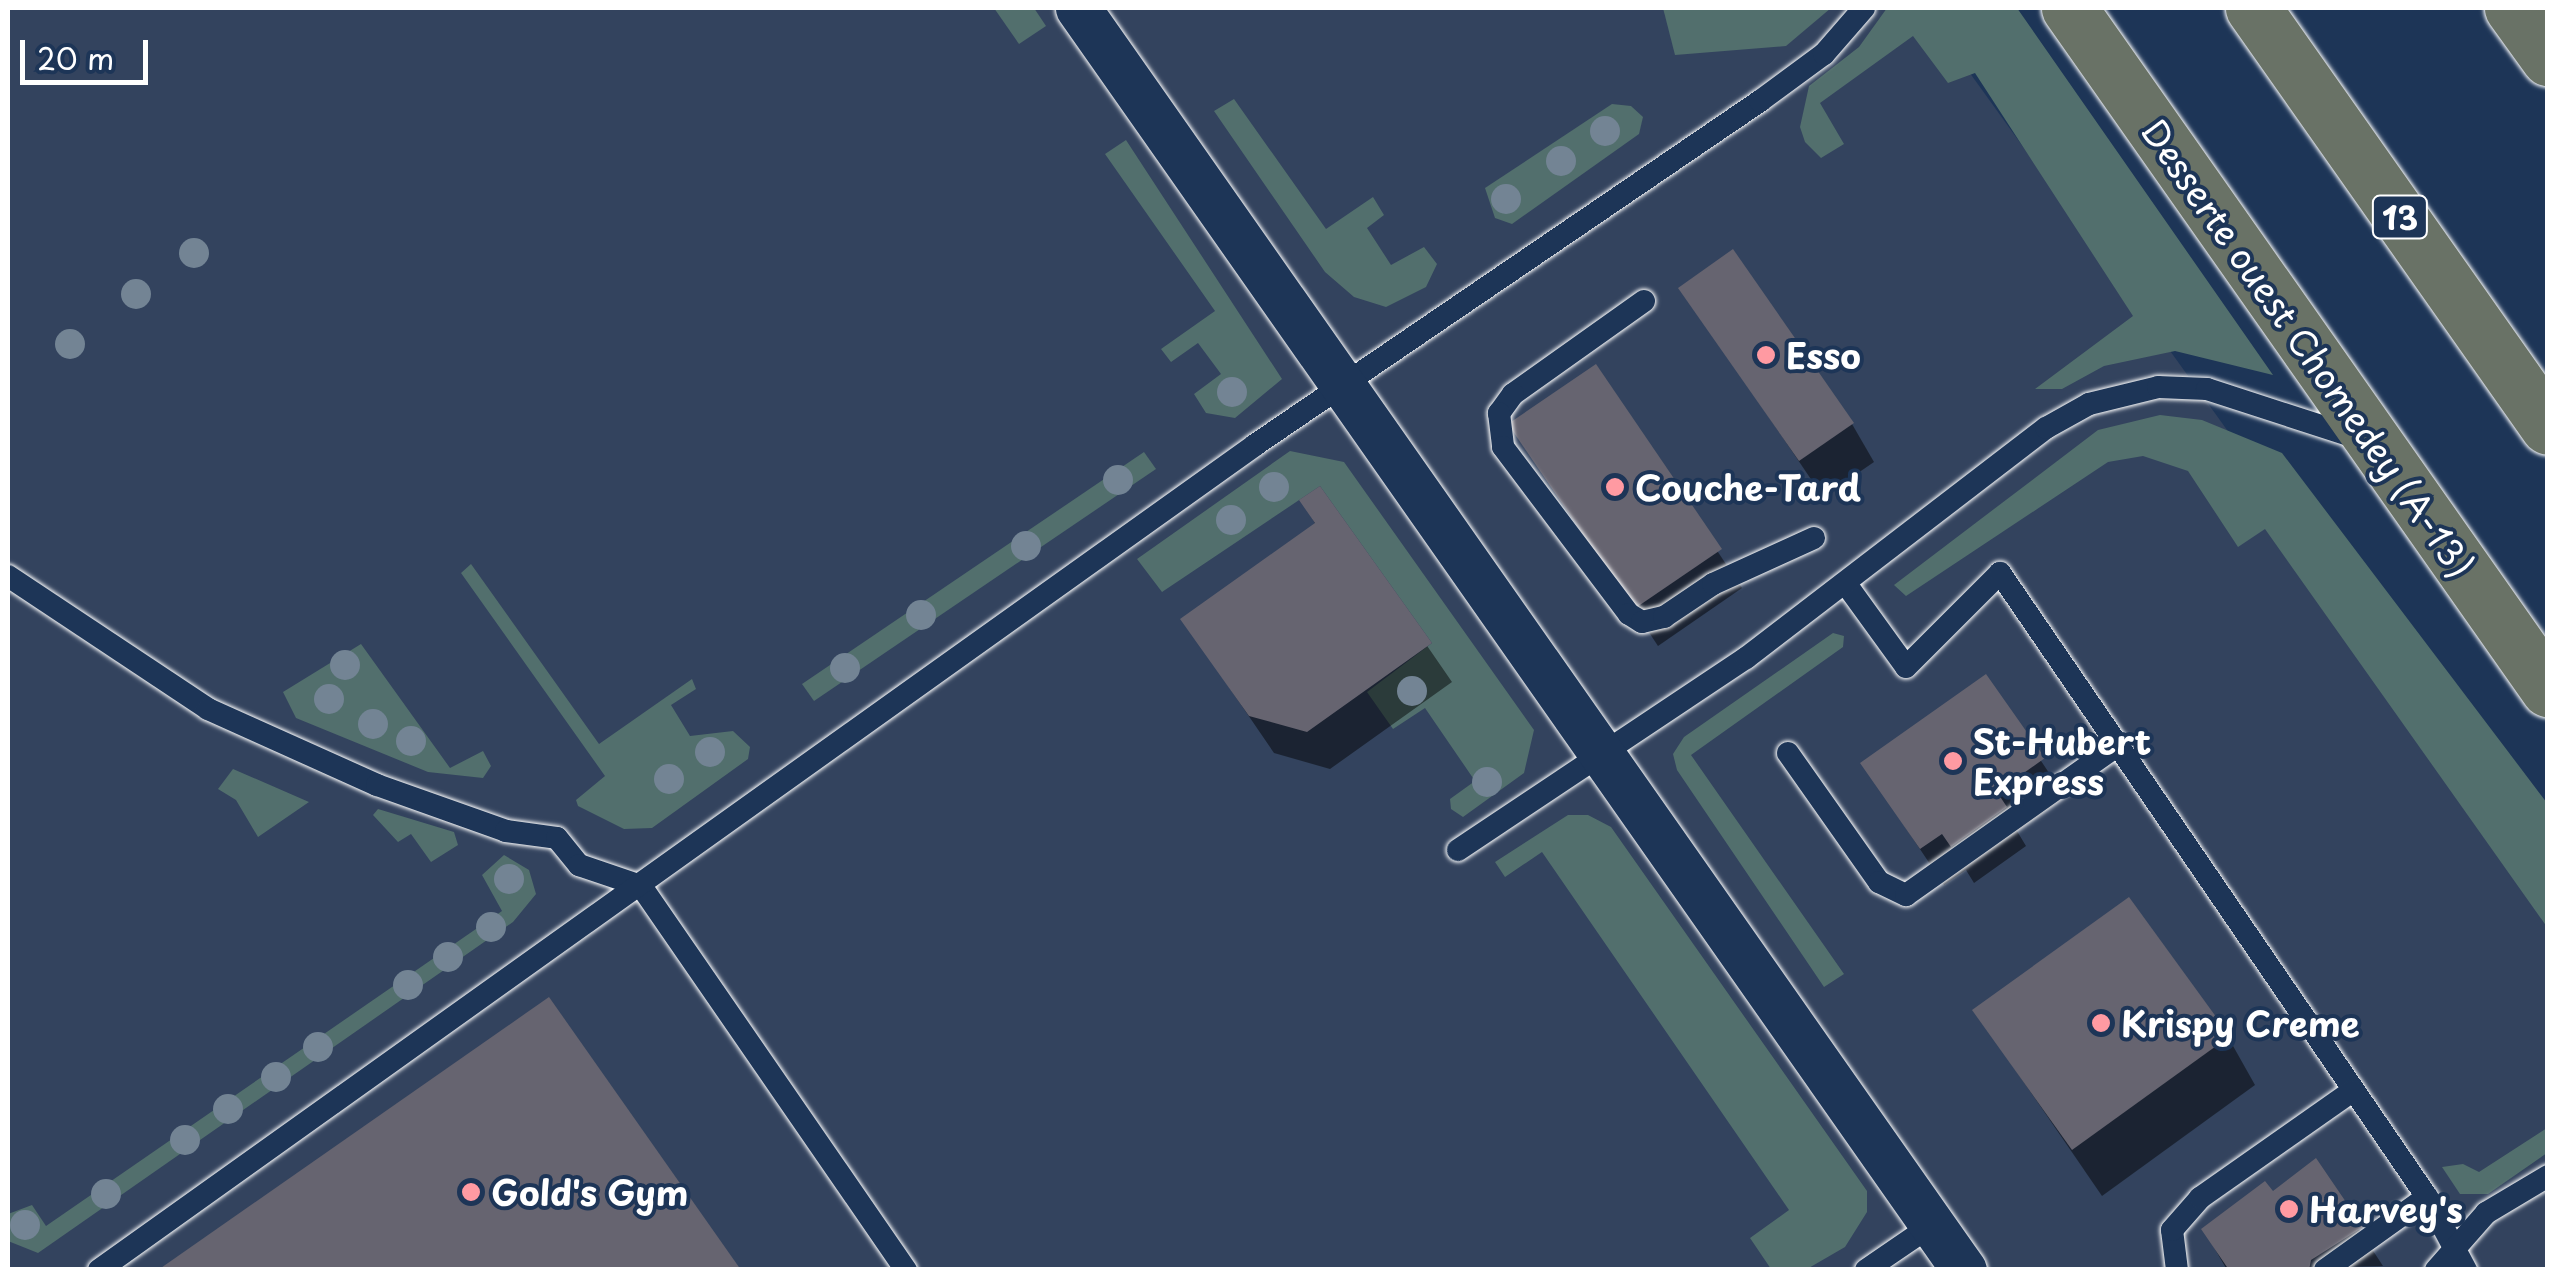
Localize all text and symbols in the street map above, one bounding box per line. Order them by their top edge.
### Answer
scale bar [25,20,152,82]
text: 20 m [37,35,114,80]
street label: Desserte ouest Chomedey (A-13) [2132,110,2484,586]
road number: 13 [2370,190,2430,244]
place label: Esso [1786,334,1861,376]
marker: Esso [1755,344,1777,366]
place label: Couche-Tard [1635,466,1861,508]
marker: Couche-Tard [1604,476,1626,498]
place label: St-Hubert Express [1973,720,2151,802]
marker: St-Hubert Express [1942,750,1964,772]
place label: Krispy Creme [2121,1002,2360,1044]
marker: Krispy Creme [2090,1012,2112,1034]
place label: Gold's Gym [491,1171,689,1213]
marker: Gold's Gym [460,1181,482,1203]
place label: Harvey's [2309,1188,2463,1230]
marker: Harvey's [2278,1198,2300,1220]

